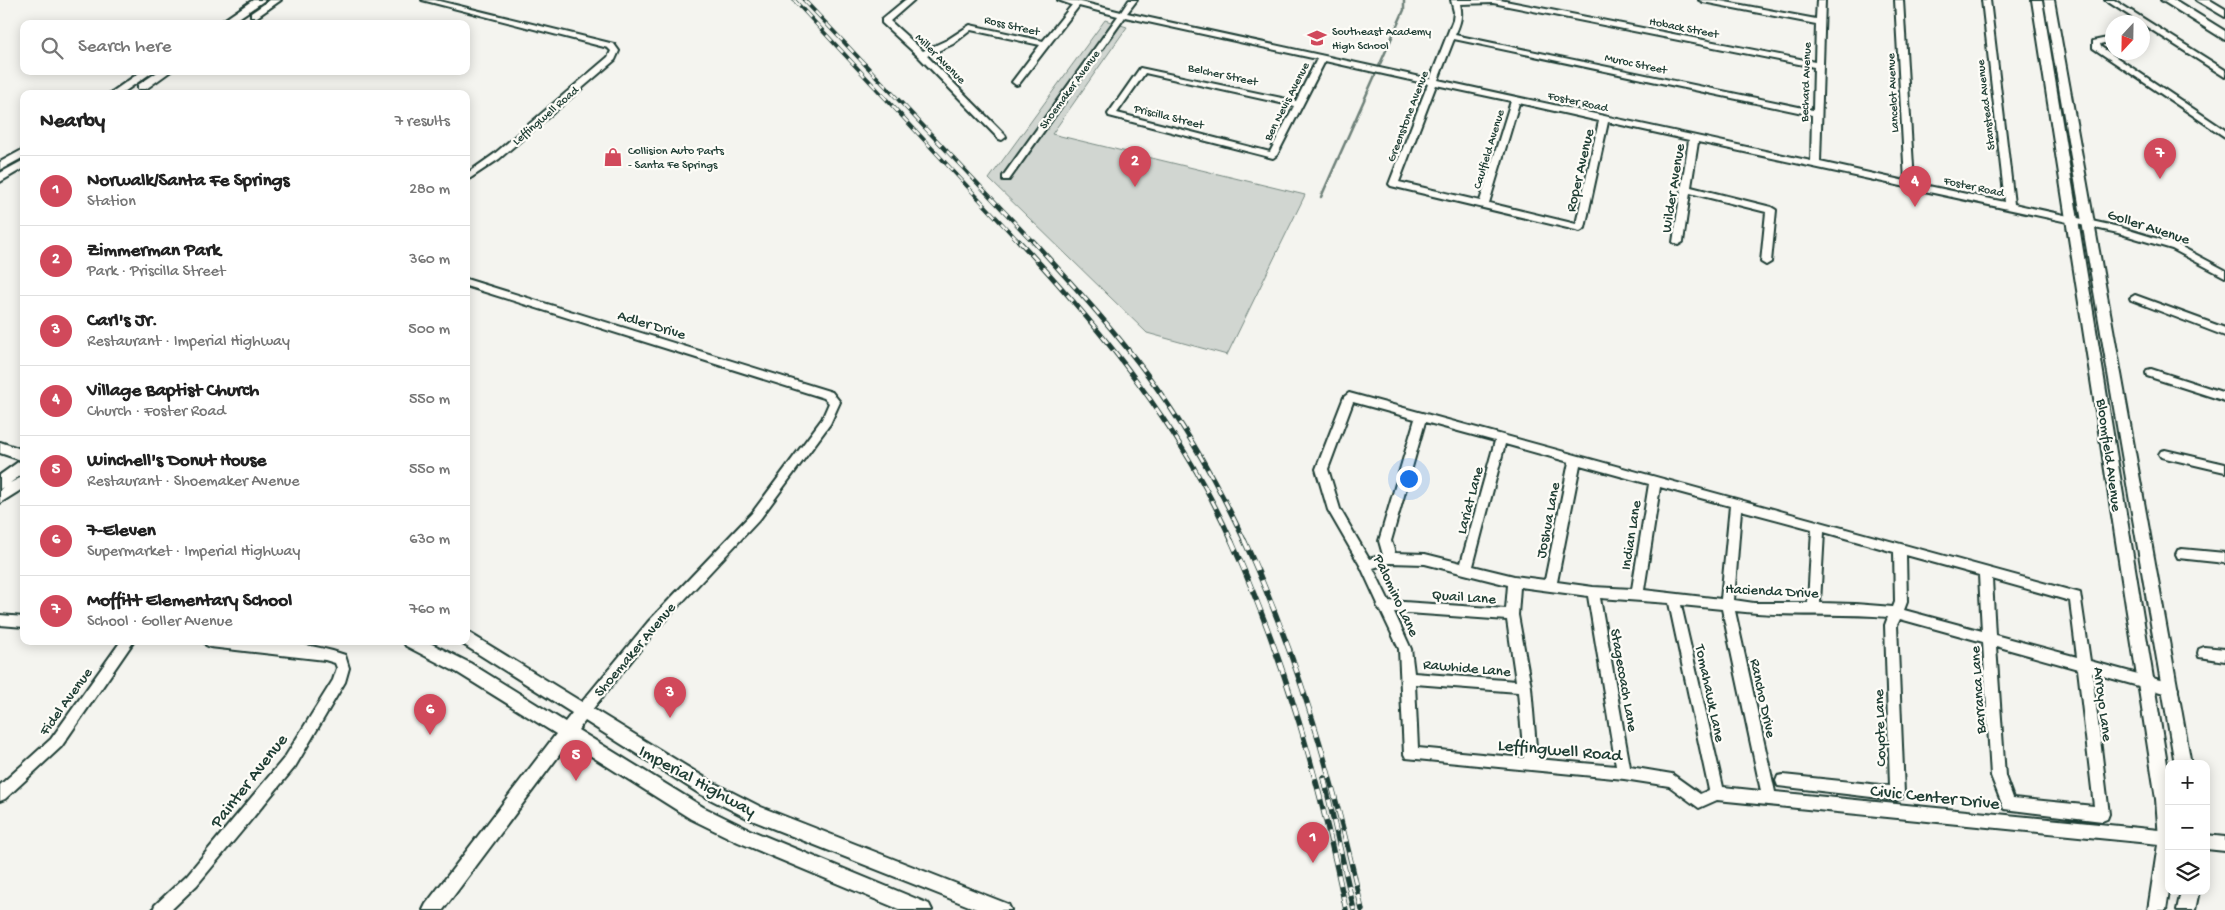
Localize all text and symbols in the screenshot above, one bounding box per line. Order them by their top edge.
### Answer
street label: Ross Street [983,14,1042,40]
street label: Hoback Street [1648,15,1721,43]
north arrow [2105,15,2150,60]
search box [20,20,470,75]
place label: Southeast Academy High School [1332,26,1431,54]
school or university icon: Southeast Academy High School [1306,27,1328,49]
street label: Miller Avenue [911,31,968,88]
icon: search [38,34,66,62]
text: Search here [78,36,172,59]
street label: Bechard Avenue [1799,41,1815,123]
street label: Shoemaker Avenue [1037,47,1104,132]
street label: Muroc Street [1603,52,1669,79]
street label: Lancelot Avenue [1885,52,1903,133]
street label: Stanstead Avenue [1974,58,1999,151]
street label: Ben Nevis Avenue [1262,60,1314,144]
street label: Belcher Street [1186,62,1260,90]
street label: Greenstone Avenue [1385,69,1433,164]
street label: Leffingwell Road [510,83,583,149]
street label: Foster Road [1545,90,1610,116]
street label: Priscilla Street [1131,102,1206,134]
street label: Caulfield Avenue [1471,107,1509,191]
text: Nearby [40,110,105,135]
text: 7 results [395,113,450,132]
street label: Roper Avenue [1563,127,1599,214]
pin: 7 [2144,138,2176,179]
street label: Wilder Avenue [1658,142,1690,234]
place label: Collision Auto Parts - Santa Fe Springs [628,145,725,173]
shop icon: Collision Auto Parts - Santa Fe Springs [602,146,624,168]
pin: 2 [1119,146,1151,187]
pin: 4 [1899,166,1931,207]
text: Norwalk/Santa Fe Springs [87,170,290,193]
street label: Foster Road [1941,175,2006,201]
text: 1 [53,181,59,200]
text: 280 m [409,181,450,200]
text: Station [87,193,136,212]
street label: Goller Avenue [2105,206,2192,250]
text: Zimmerman Park [87,240,221,263]
text: 2 [52,251,60,270]
text: 360 m [409,251,450,270]
text: Park · Priscilla Street [87,263,225,282]
street label: Adler Drive [615,307,688,345]
text: Carl's Jr. [87,310,158,333]
text: 3 [52,321,60,340]
text: 500 m [408,321,450,340]
text: Restaurant · Imperial Highway [87,333,290,352]
text: Village Baptist Church [87,380,259,403]
text: 4 [52,391,60,410]
text: 550 m [409,391,450,410]
street label: Bloomfield Avenue [2091,397,2125,513]
text: Church · Foster Road [87,403,226,422]
text: Winchell's Donut House [87,450,266,473]
text: 5 [52,461,60,480]
text: 550 m [409,461,450,480]
street label: Lariat Lane [1453,465,1489,536]
your location [1396,466,1422,492]
text: Restaurant · Shoemaker Avenue [87,473,300,492]
street label: Joshua Lane [1533,481,1565,560]
street label: Indian Lane [1618,499,1646,572]
text: 7-Eleven [87,520,156,543]
text: 6 [52,531,60,550]
text: 630 m [409,531,450,550]
text: Supermarket · Imperial Highway [87,543,300,562]
street label: Palomino Lane [1368,551,1422,640]
street label: Hacienda Drive [1725,581,1819,603]
street label: Quail Lane [1431,587,1497,609]
text: Moffitt Elementary School [87,590,292,613]
street label: Shoemaker Avenue [591,599,680,701]
text: 7 [52,601,60,620]
text: 760 m [409,601,450,620]
text: School · Goller Avenue [87,613,232,632]
street label: Stagecoach Lane [1605,627,1641,734]
street label: Tomahawk Lane [1690,642,1728,744]
street label: Barranca Lane [1967,645,1991,735]
street label: Rawhide Lane [1422,656,1512,682]
street label: Rancho Drive [1745,657,1779,740]
street label: Fidel Avenue [35,665,97,740]
street label: Arroyo Lane [2089,666,2116,743]
pin: 3 [654,677,686,718]
street label: Coyote Lane [1871,689,1891,767]
pin: 6 [414,694,446,735]
street label: Painter Avenue [206,730,294,834]
street label: Leffingwell Road [1497,736,1624,767]
pin: 5 [560,740,592,781]
street label: Imperial Highway [635,741,759,823]
map controls [2165,760,2210,895]
button: + [2165,760,2210,805]
street label: Civic Center Drive [1869,781,2001,816]
button: − [2165,805,2210,850]
pin: 1 [1297,822,1329,863]
button: layers [2165,850,2210,895]

